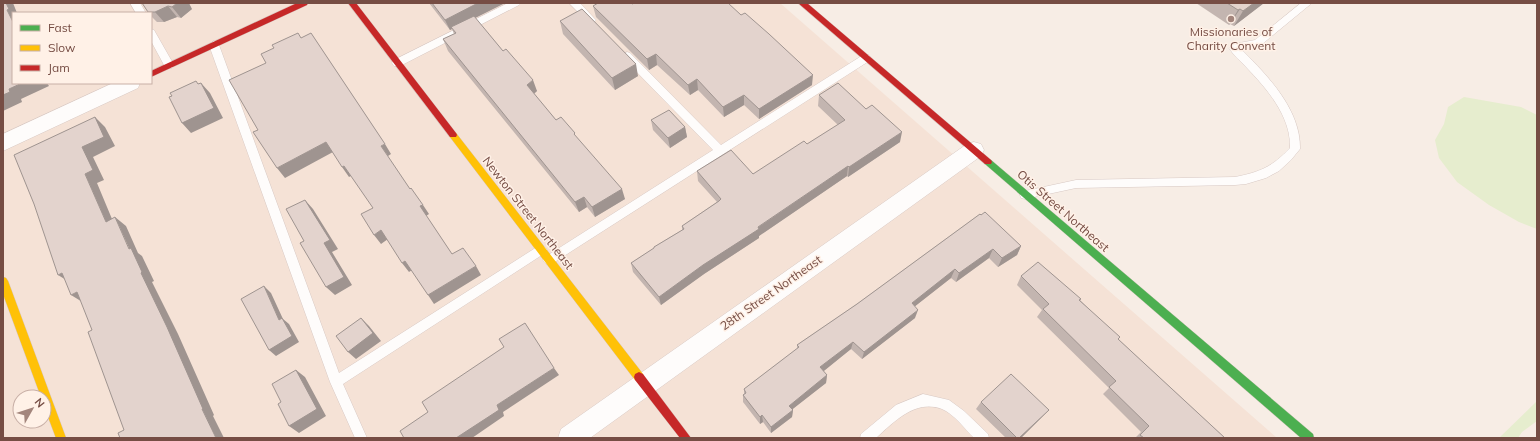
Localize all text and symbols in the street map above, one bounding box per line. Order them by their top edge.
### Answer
legend [12,12,152,84]
marker: Missionaries of Charity Convent [1226,14,1236,24]
text: Fast [48,20,72,35]
place label: Missionaries of Charity Convent [1186,24,1276,53]
text: Slow [48,40,76,55]
text: Jam [48,60,70,75]
street label: Newton Street Northeast [480,153,577,272]
street label: Otis Street Northeast [1014,166,1112,255]
street label: 28th Street Northeast [717,252,824,333]
north arrow [12,389,52,429]
text: N [32,395,48,410]

